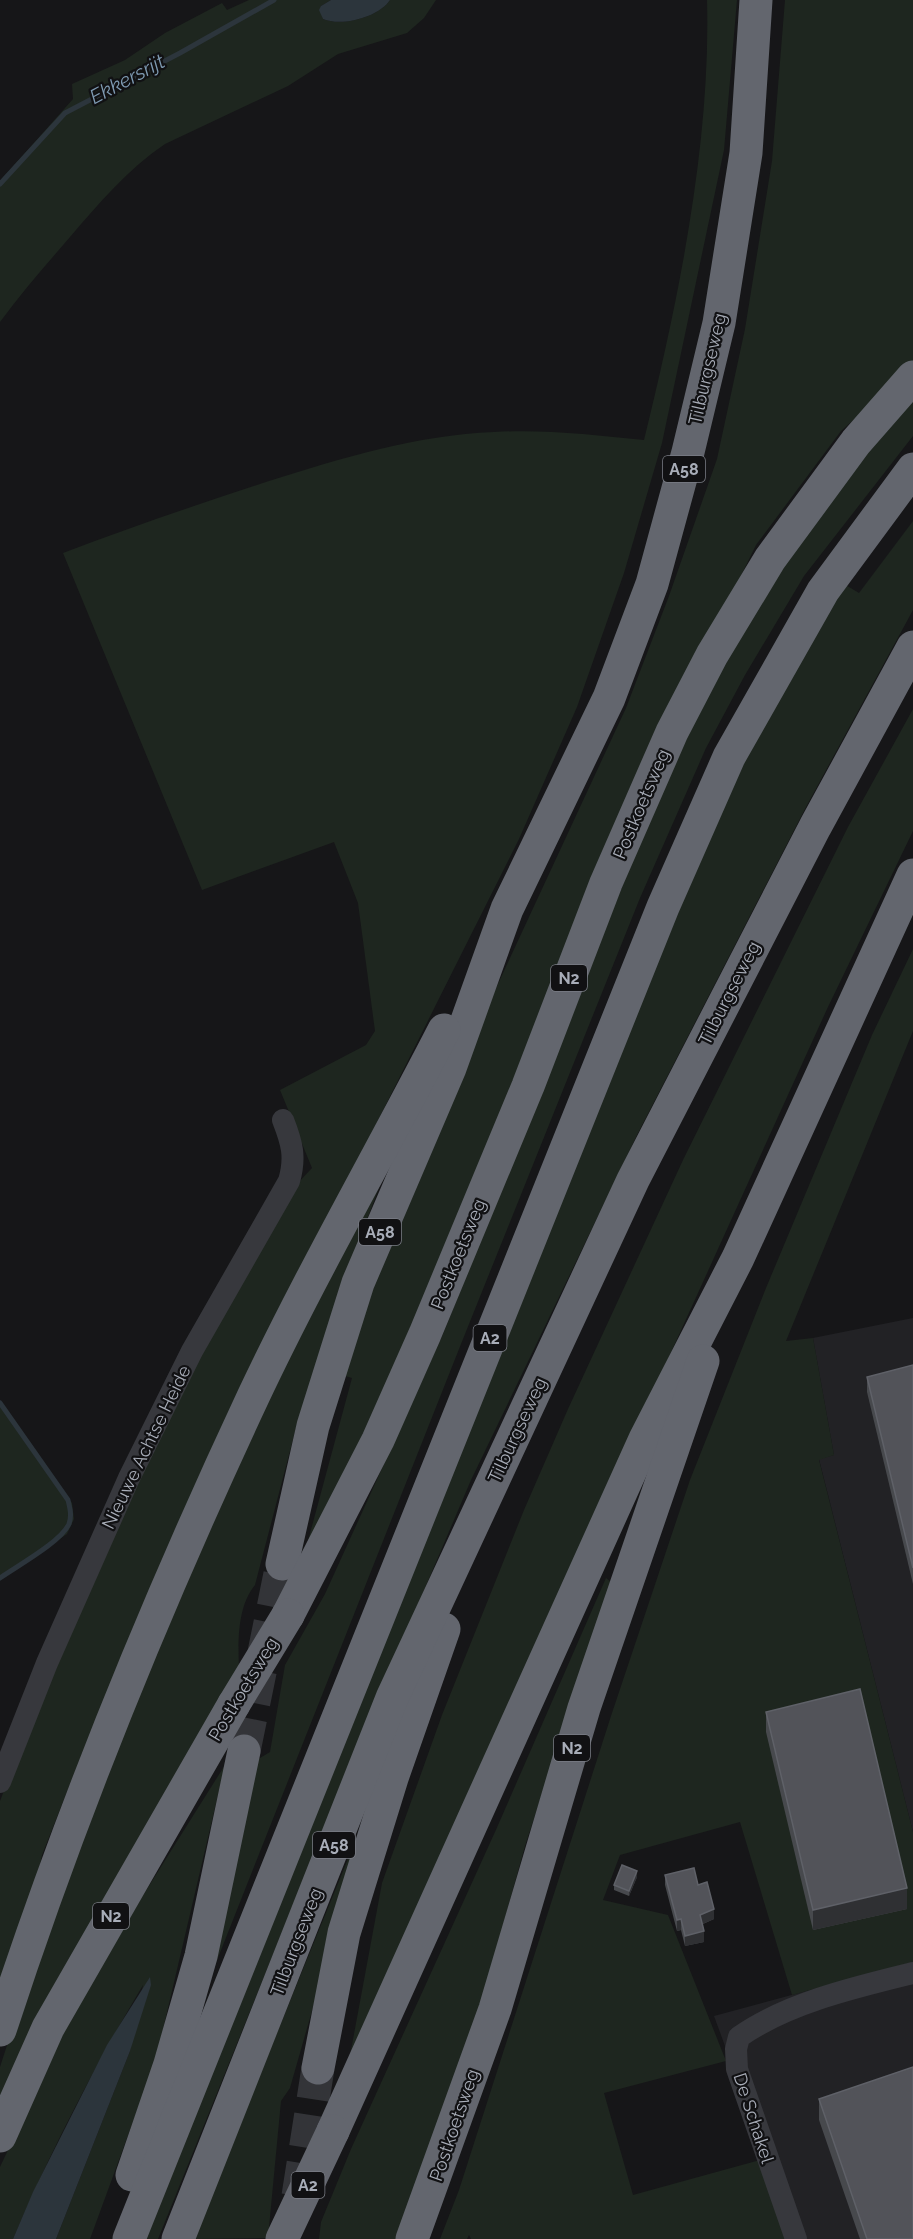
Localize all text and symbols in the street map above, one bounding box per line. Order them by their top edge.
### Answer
water label: Ekkersrijt [85,49,169,109]
street label: Tilburgseweg [684,311,730,427]
road number: A58 [663,456,705,482]
street label: Postkoetsweg [608,746,674,862]
street label: Tilburgseweg [694,938,764,1048]
road number: N2 [551,965,587,991]
street label: Postkoetsweg [426,1196,490,1312]
road number: A58 [359,1219,401,1245]
road number: A2 [474,1325,506,1351]
street label: Nieuwe Achtse Heide [97,1361,195,1532]
street label: Tilburgseweg [483,1374,551,1486]
street label: Postkoetsweg [204,1633,282,1745]
road number: N2 [554,1735,590,1761]
road number: A58 [313,1832,355,1858]
street label: Tilburgseweg [266,1885,326,1999]
road number: N2 [93,1903,129,1929]
street label: Postkoetsweg [425,2066,483,2184]
street label: De Schakel [730,2070,778,2166]
road number: A2 [292,2172,324,2198]

